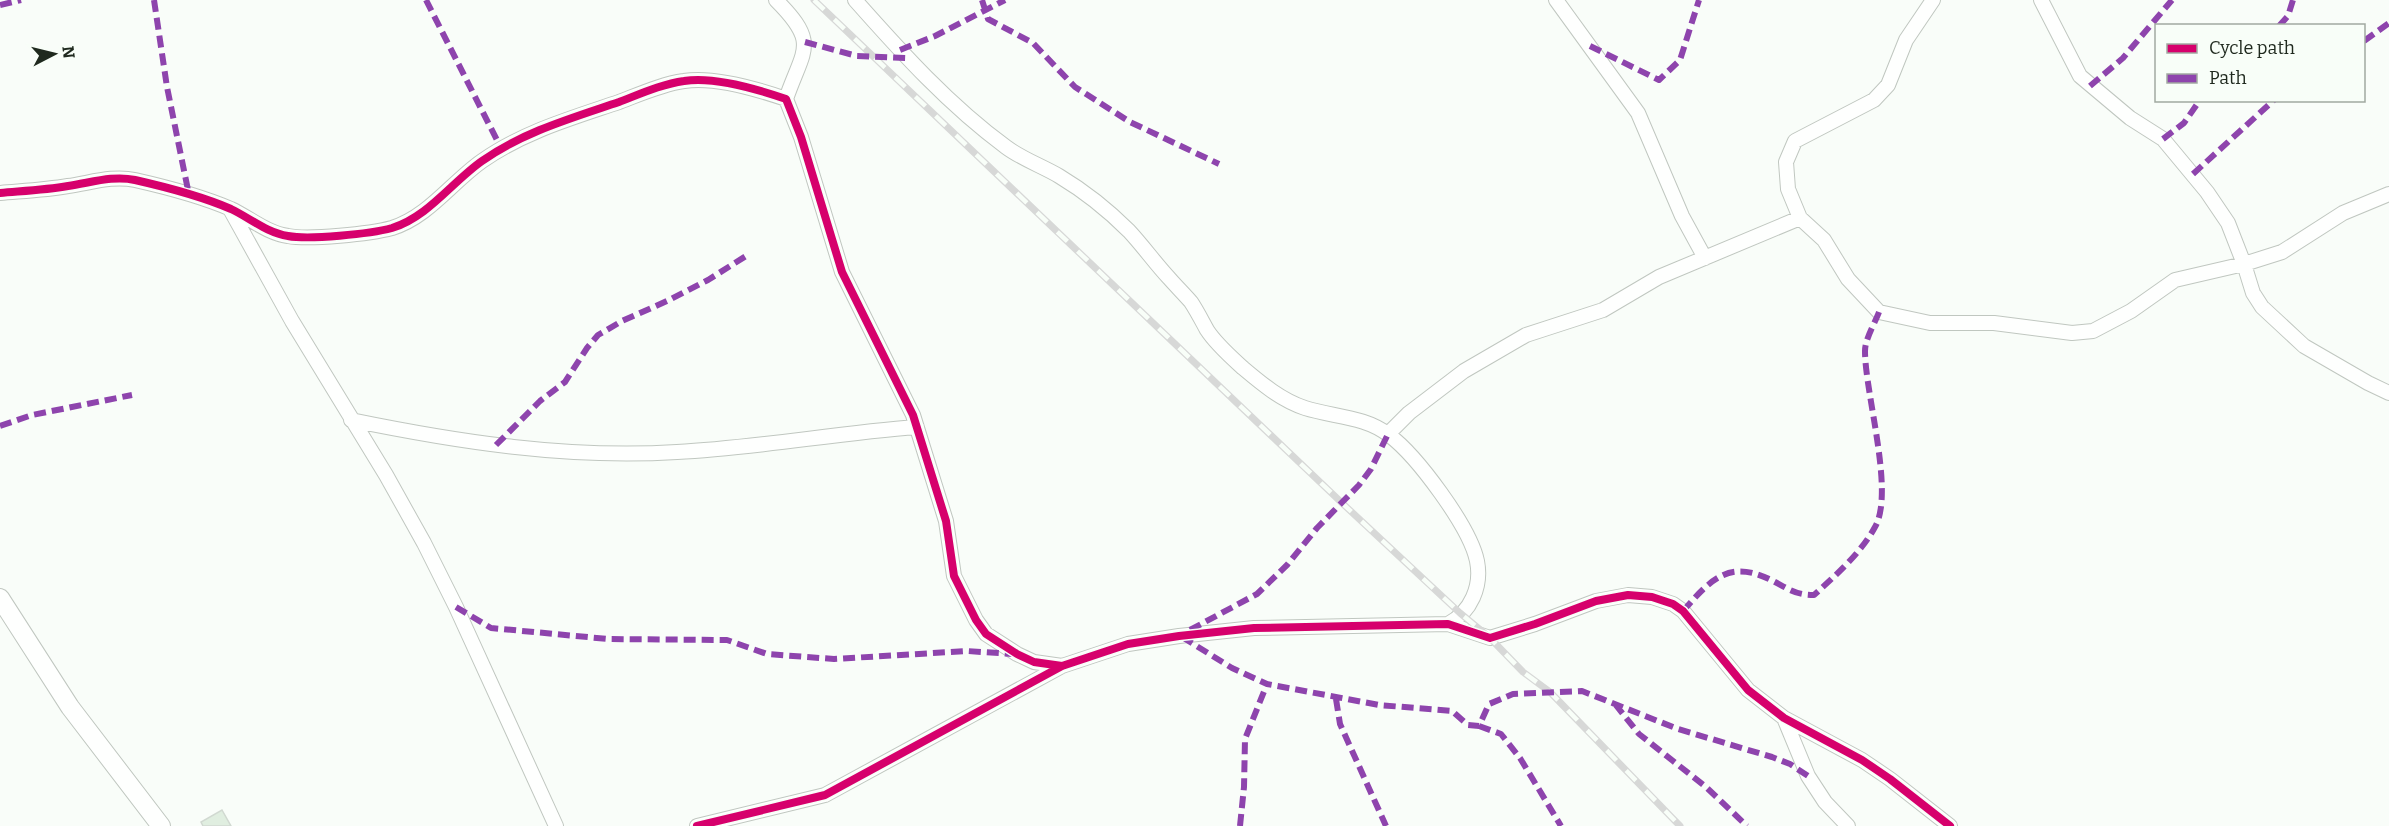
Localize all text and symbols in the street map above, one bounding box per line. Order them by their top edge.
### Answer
north arrow [24,24,84,84]
legend [2155,24,2365,102]
text: Cycle path [2209,37,2295,59]
text: N [58,45,79,60]
text: Path [2209,67,2247,89]

